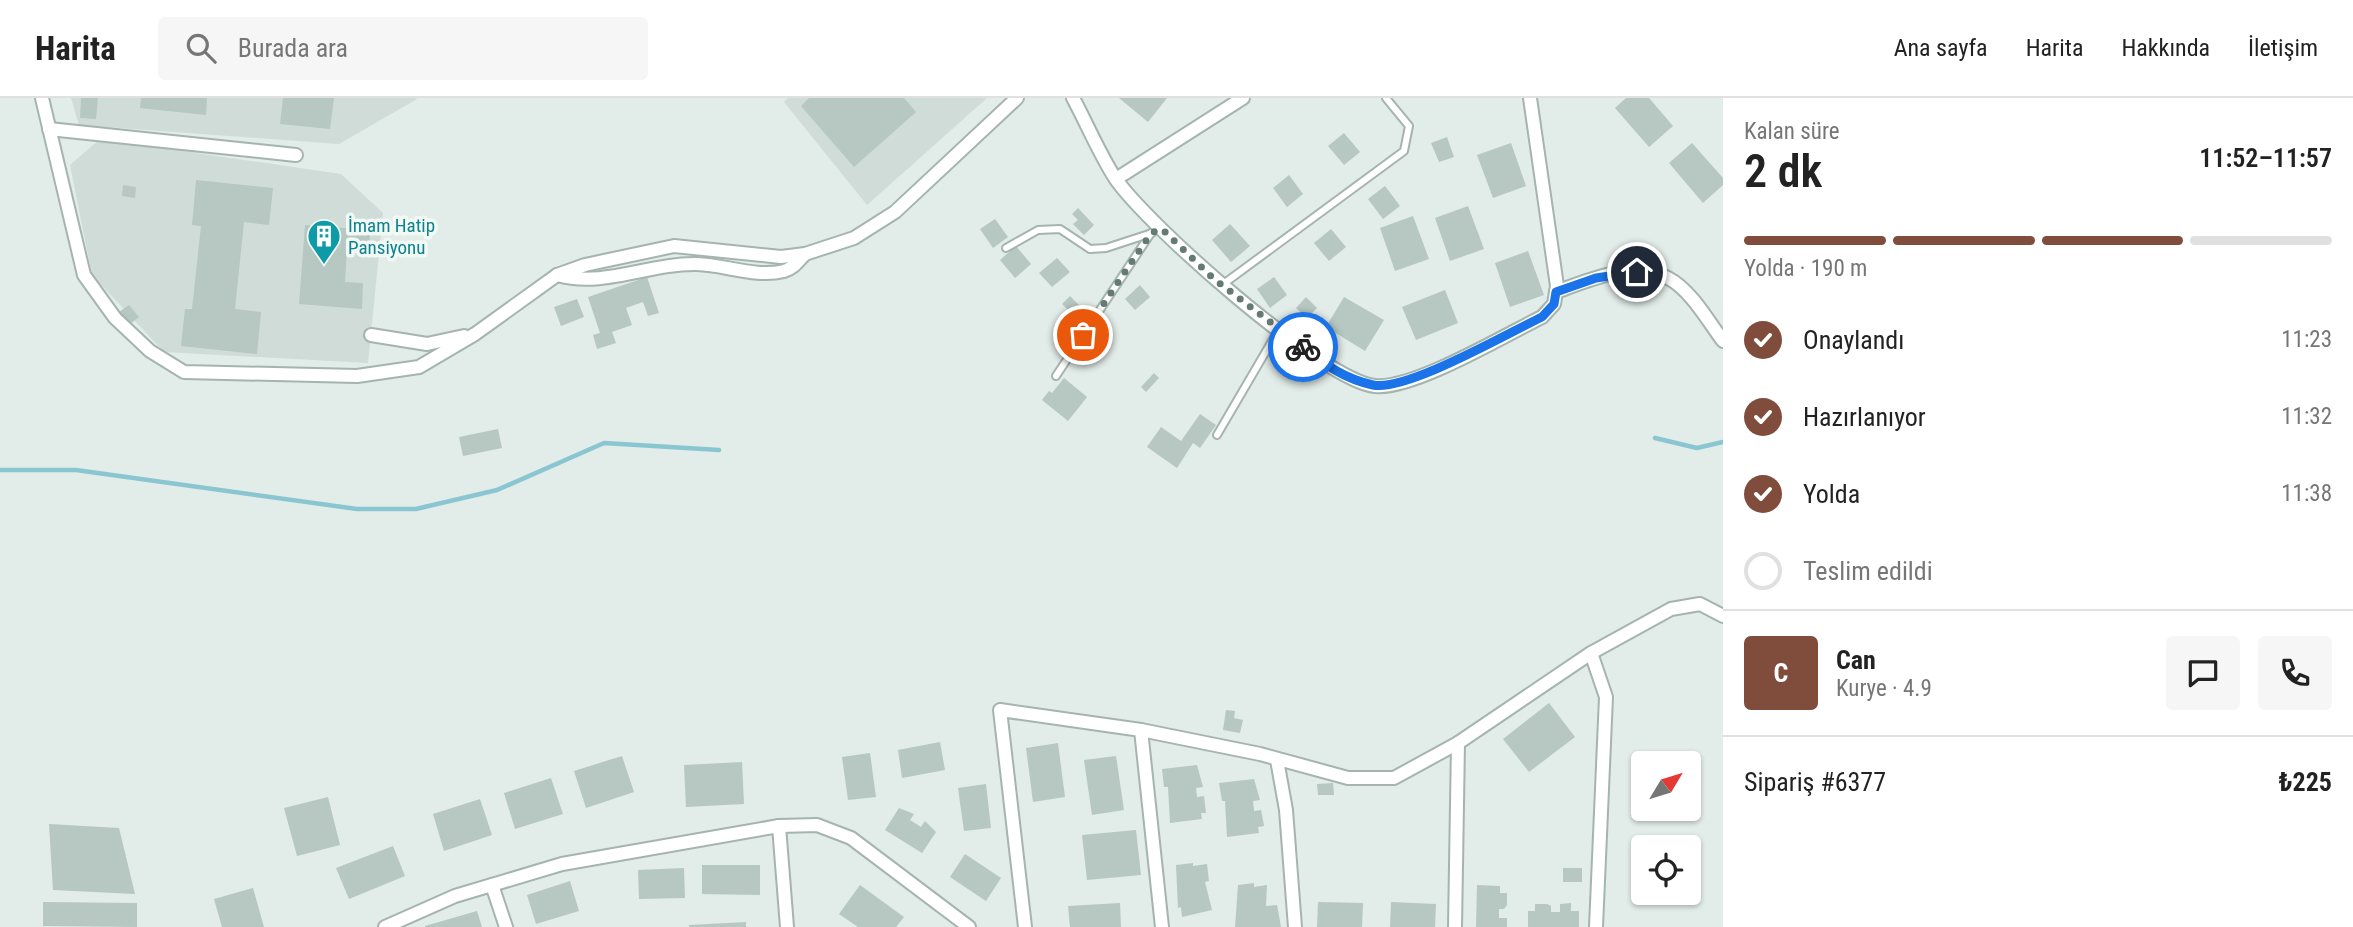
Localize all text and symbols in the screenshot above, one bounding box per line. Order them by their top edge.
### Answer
search box [158,17,648,80]
text: Harita [35,29,116,68]
icon: search [182,29,220,67]
text: Burada ara [238,33,348,63]
text: Ana sayfa [1894,34,1988,62]
text: Harita [2026,34,2083,62]
text: Hakkında [2121,34,2210,62]
text: İletişim [2248,34,2318,62]
text: Kalan süre [1744,118,1839,145]
text: 11:52–11:57 [2199,143,2332,173]
text: 2 dk [1744,144,1822,198]
place label: İmam Hatip Pansiyonu [348,214,435,259]
building icon: İmam Hatip Pansiyonu [305,217,343,266]
pin [1607,242,1667,302]
icon: home [1618,253,1656,291]
text: Yolda · 190 m [1744,255,1867,282]
pin [1053,305,1113,365]
courier [1268,312,1338,382]
icon: bag [1064,316,1102,354]
icon: check [1744,321,1782,359]
text: Onaylandı [1803,325,1904,355]
text: 11:23 [2281,326,2332,353]
icon: bike [1284,328,1322,366]
icon: check [1744,398,1782,436]
text: Hazırlanıyor [1803,402,1926,432]
text: 11:32 [2281,403,2332,430]
icon: check [1744,475,1782,513]
text: Yolda [1803,479,1860,509]
text: 11:38 [2281,480,2332,507]
text: Teslim edildi [1803,556,1933,586]
button: chat [2166,636,2240,710]
button: phone [2258,636,2332,710]
text: Can [1836,645,1876,675]
text: C [1774,658,1788,688]
text: Kurye · 4.9 [1836,675,1932,702]
north arrow [1631,751,1701,821]
map controls [1631,751,1701,905]
text: Sipariş #6377 [1744,767,1886,797]
text: ₺225 [2279,767,2332,797]
button: locate [1631,835,1701,905]

